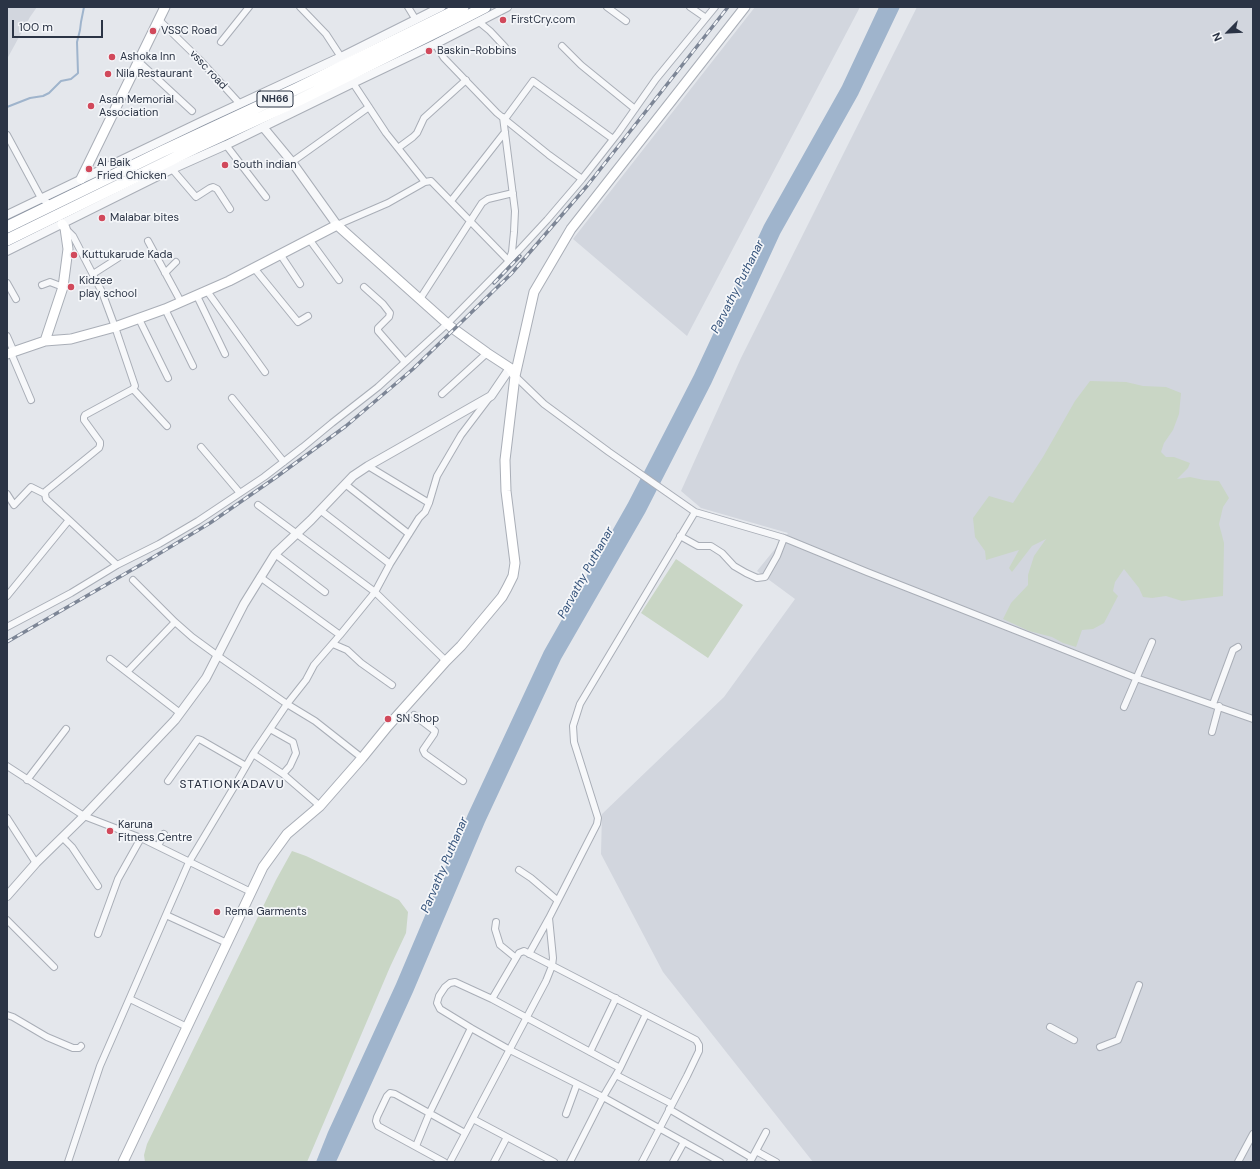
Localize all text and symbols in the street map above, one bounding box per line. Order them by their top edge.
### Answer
scale bar [14,12,105,38]
north arrow [1208,12,1248,52]
place label: FirstCry.com [511,13,575,27]
marker: FirstCry.com [498,15,508,25]
text: 100 m [19,19,53,35]
place label: VSSC Road [161,24,217,38]
marker: VSSC Road [148,26,158,36]
text: N [1209,30,1225,43]
place label: Baskin-Robbins [437,44,517,58]
marker: Baskin-Robbins [424,46,434,56]
street label: vssc road [186,48,230,92]
place label: Ashoka Inn [120,50,175,64]
marker: Ashoka Inn [107,52,117,62]
place label: Nila Restaurant [116,67,193,81]
marker: Nila Restaurant [103,69,113,79]
road number: NH66 [257,91,293,107]
place label: Asan Memorial Association [99,93,174,119]
marker: Asan Memorial Association [86,101,96,111]
place label: Al Baik Fried Chicken [97,156,167,182]
place label: South indian [233,158,297,172]
marker: South indian [220,160,230,170]
marker: Al Baik Fried Chicken [84,164,94,174]
place label: Malabar bites [110,211,179,225]
marker: Malabar bites [97,213,107,223]
water label: Parvathy Puthanar [708,238,768,336]
place label: Kuttukarude Kada [82,248,172,262]
marker: Kuttukarude Kada [69,250,79,260]
place label: Kidzee play school [79,274,137,300]
marker: Kidzee play school [66,282,76,292]
water label: Parvathy Puthanar [555,525,617,621]
place label: SN Shop [396,712,439,726]
marker: SN Shop [383,714,393,724]
district label: STATIONKADAVU [179,778,285,792]
water label: Parvathy Puthanar [418,815,472,915]
place label: Karuna Fitness Centre [118,818,192,844]
marker: Karuna Fitness Centre [105,826,115,836]
place label: Rema Garments [225,905,307,919]
marker: Rema Garments [212,907,222,917]

